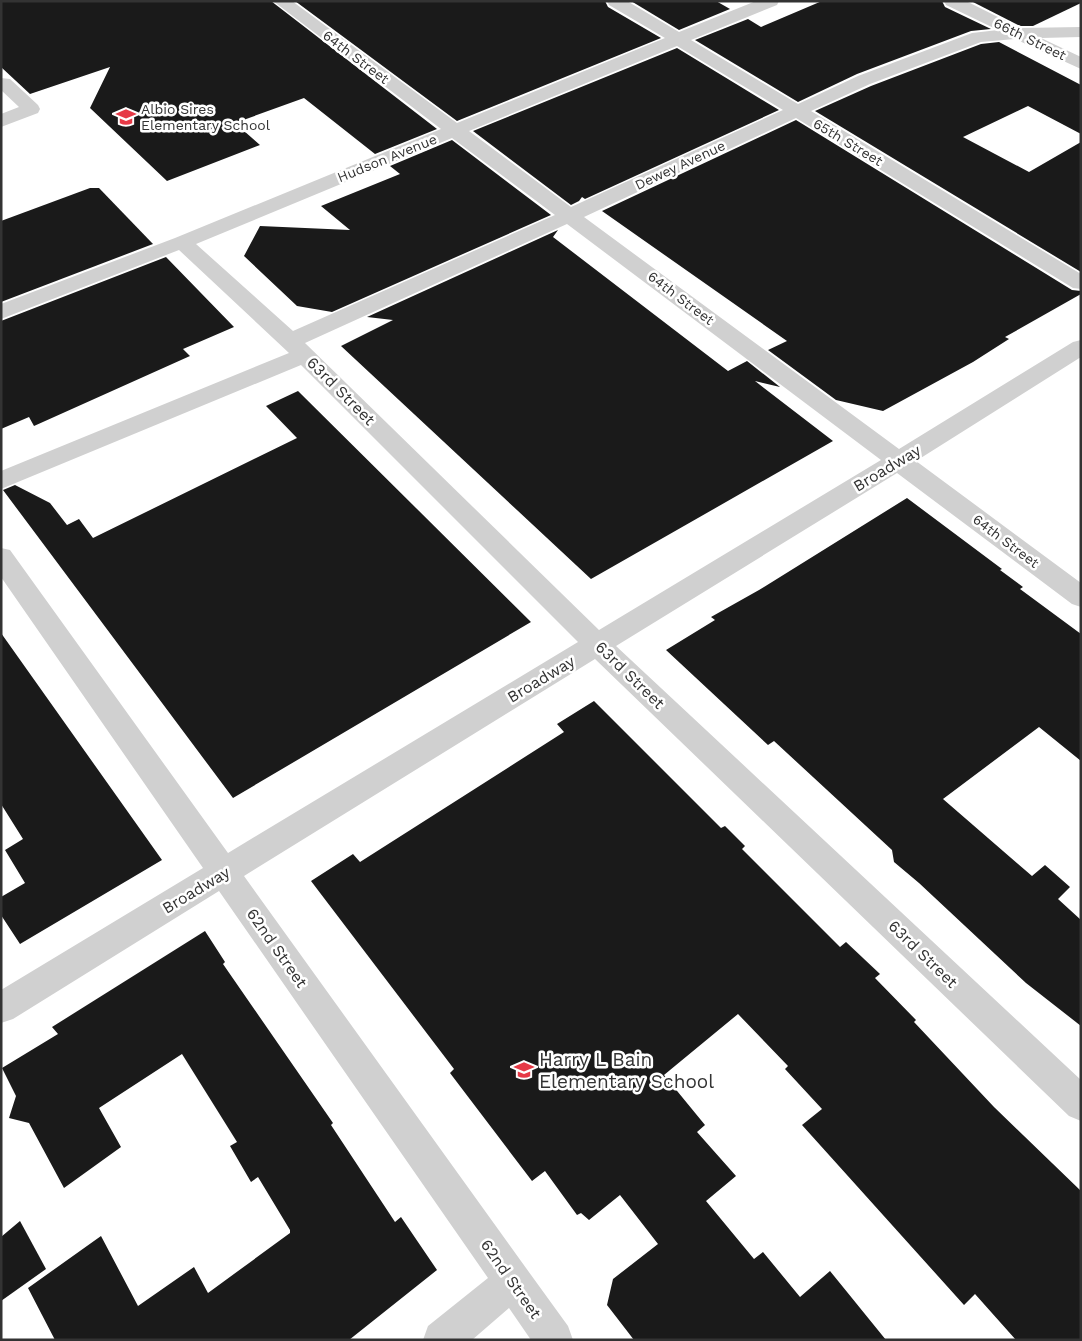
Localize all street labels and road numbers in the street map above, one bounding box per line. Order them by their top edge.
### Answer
street label: 66th Street [991,15,1069,63]
street label: 64th Street [320,27,392,87]
street label: 65th Street [810,115,886,169]
street label: Hudson Avenue [335,131,439,185]
street label: Dewey Avenue [632,137,728,193]
street label: 64th Street [645,268,717,328]
street label: 63rd Street [303,353,379,429]
street label: Broadway [850,440,925,496]
street label: 64th Street [970,511,1042,571]
street label: 63rd Street [591,637,669,713]
street label: Broadway [504,651,579,707]
street label: Broadway [159,862,234,918]
street label: 62nd Street [243,905,312,992]
street label: 63rd Street [884,916,962,992]
street label: 62nd Street [477,1236,546,1323]

